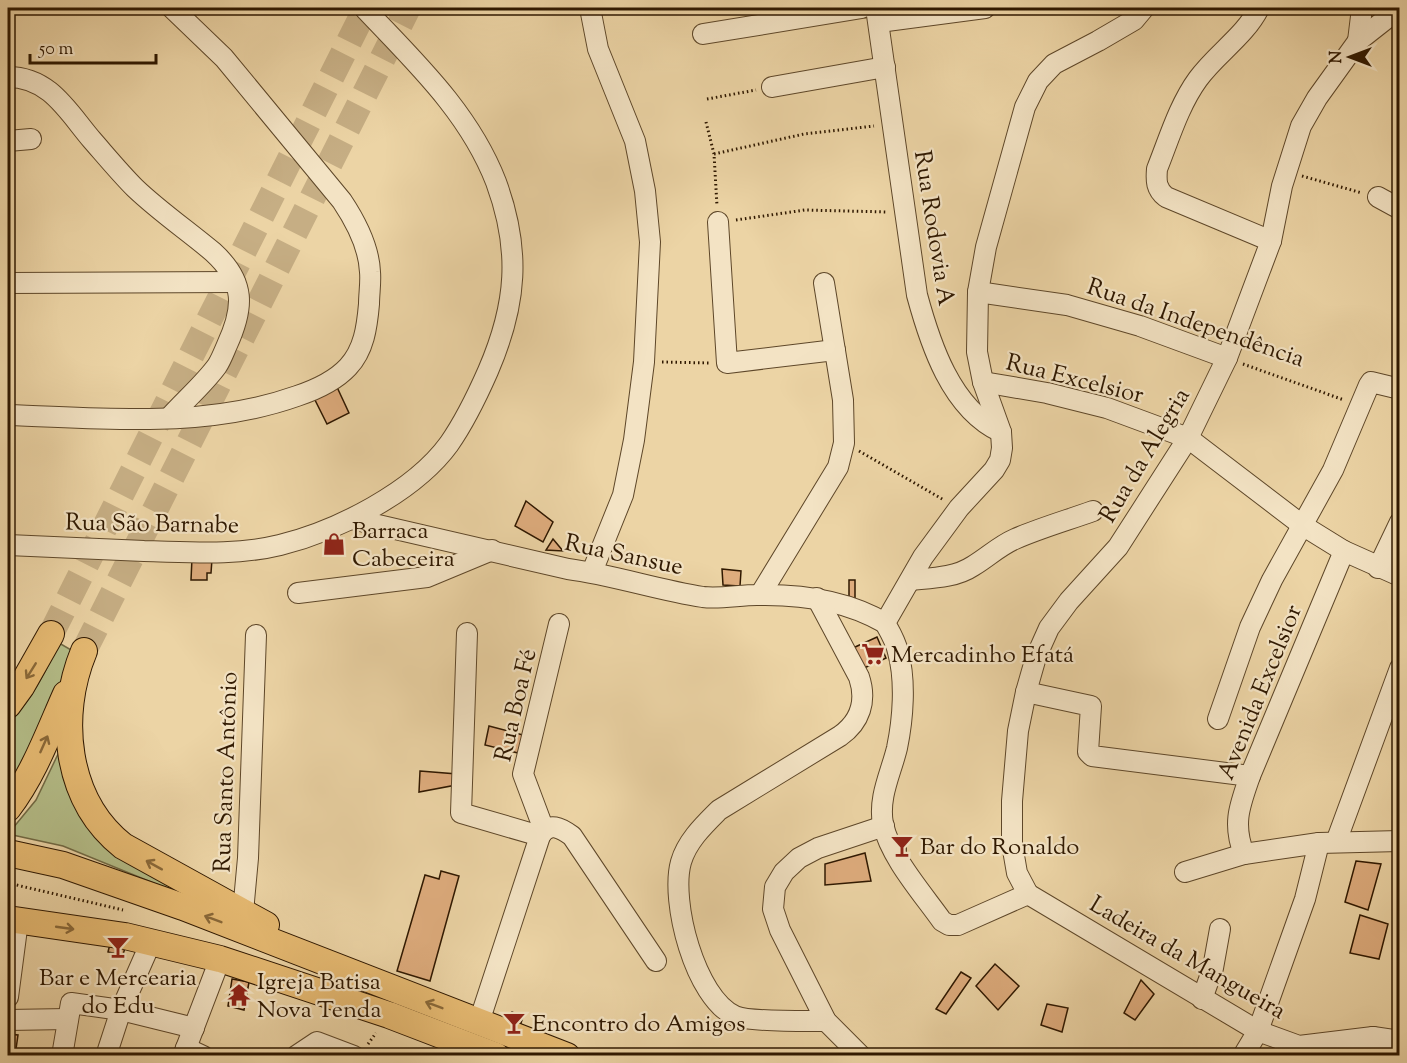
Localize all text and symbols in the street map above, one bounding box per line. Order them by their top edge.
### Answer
scale bar [30,27,156,65]
north arrow [1320,27,1380,87]
text: 50 m [38,37,74,63]
text: N [1326,50,1349,63]
street label: Rua Rodovia A [904,148,962,309]
street label: Rua da Independência [1082,271,1309,377]
street label: Rua Excelsior [1002,346,1147,413]
street label: Rua da Alegria [1092,382,1199,530]
street label: Rua São Barnabe [65,506,239,544]
place label: Barraca Cabeceira [352,515,455,577]
street label: Rua Sansue [561,527,686,585]
shop icon: Barraca Cabeceira [321,531,347,557]
street label: Avenida Excelsior [1210,600,1311,785]
place label: Mercadinho Efatá [891,639,1074,673]
supermarket icon: Mercadinho Efatá [860,641,886,667]
street label: Rua Boa Fé [487,646,546,765]
one-way arrow [25,662,37,679]
street label: Rua Santo Antônio [207,671,247,873]
one-way arrow [39,735,50,753]
place label: Bar do Ronaldo [920,831,1079,865]
bar icon: Bar do Ronaldo [889,833,915,859]
one-way arrow [146,859,164,870]
street label: Ladeira da Mangueira [1082,889,1292,1029]
one-way arrow [205,912,223,923]
one-way arrow [55,922,75,933]
bar icon: Bar e Mercearia do Edu [105,934,131,960]
place label: Bar e Mercearia do Edu [39,962,197,1024]
place label: Igreja Batisa Nova Tenda [257,966,382,1028]
temple icon: Igreja Batisa Nova Tenda [226,982,252,1008]
one-way arrow [425,999,444,1010]
place label: Encontro do Amigos [532,1008,746,1042]
bar icon: Encontro do Amigos [501,1010,527,1036]

